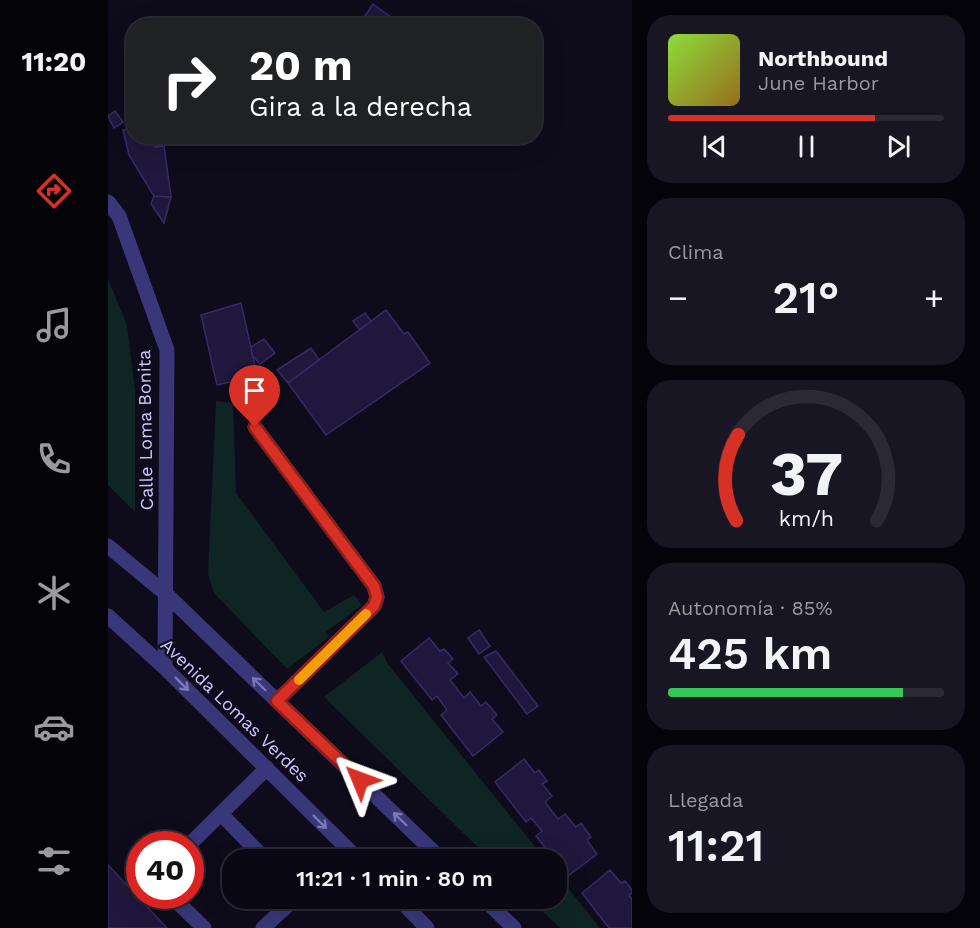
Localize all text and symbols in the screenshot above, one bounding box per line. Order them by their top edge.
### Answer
text: 20 m [249,41,353,90]
icon: right [150,42,228,120]
text: 11:20 [22,46,86,78]
text: Northbound [758,46,888,71]
text: June Harbor [758,71,879,95]
text: Gira a la derecha [249,91,472,123]
icon: previous [698,130,731,163]
icon: pause [790,130,823,163]
icon: next [882,130,915,163]
icon: directions [33,170,75,212]
text: Clima [668,240,724,264]
text: 21° [772,271,840,324]
text: − [668,278,688,317]
text: + [924,278,944,317]
icon: music [33,304,75,346]
street label: Calle Loma Bonita [133,350,157,510]
pin [229,365,280,427]
icon: arrive [238,374,271,407]
text: 37 [769,437,843,510]
icon: phone [33,438,75,480]
text: km/h [778,506,834,531]
icon: climate [33,572,75,614]
text: Autonomía · 85% [668,596,833,620]
text: 425 km [668,627,832,680]
street label: Avenida Lomas Verdes [157,634,313,786]
one-way arrow [174,677,189,692]
one-way arrow [252,677,267,691]
icon: car [33,706,75,748]
position arrow [328,748,392,812]
text: Llegada [668,788,743,812]
one-way arrow [393,812,408,826]
one-way arrow [313,814,328,829]
text: 11:21 [668,819,764,872]
speed limit sign: 40 [126,831,204,909]
icon: filters [33,840,75,882]
text: 11:21 · 1 min · 80 m [296,866,493,891]

